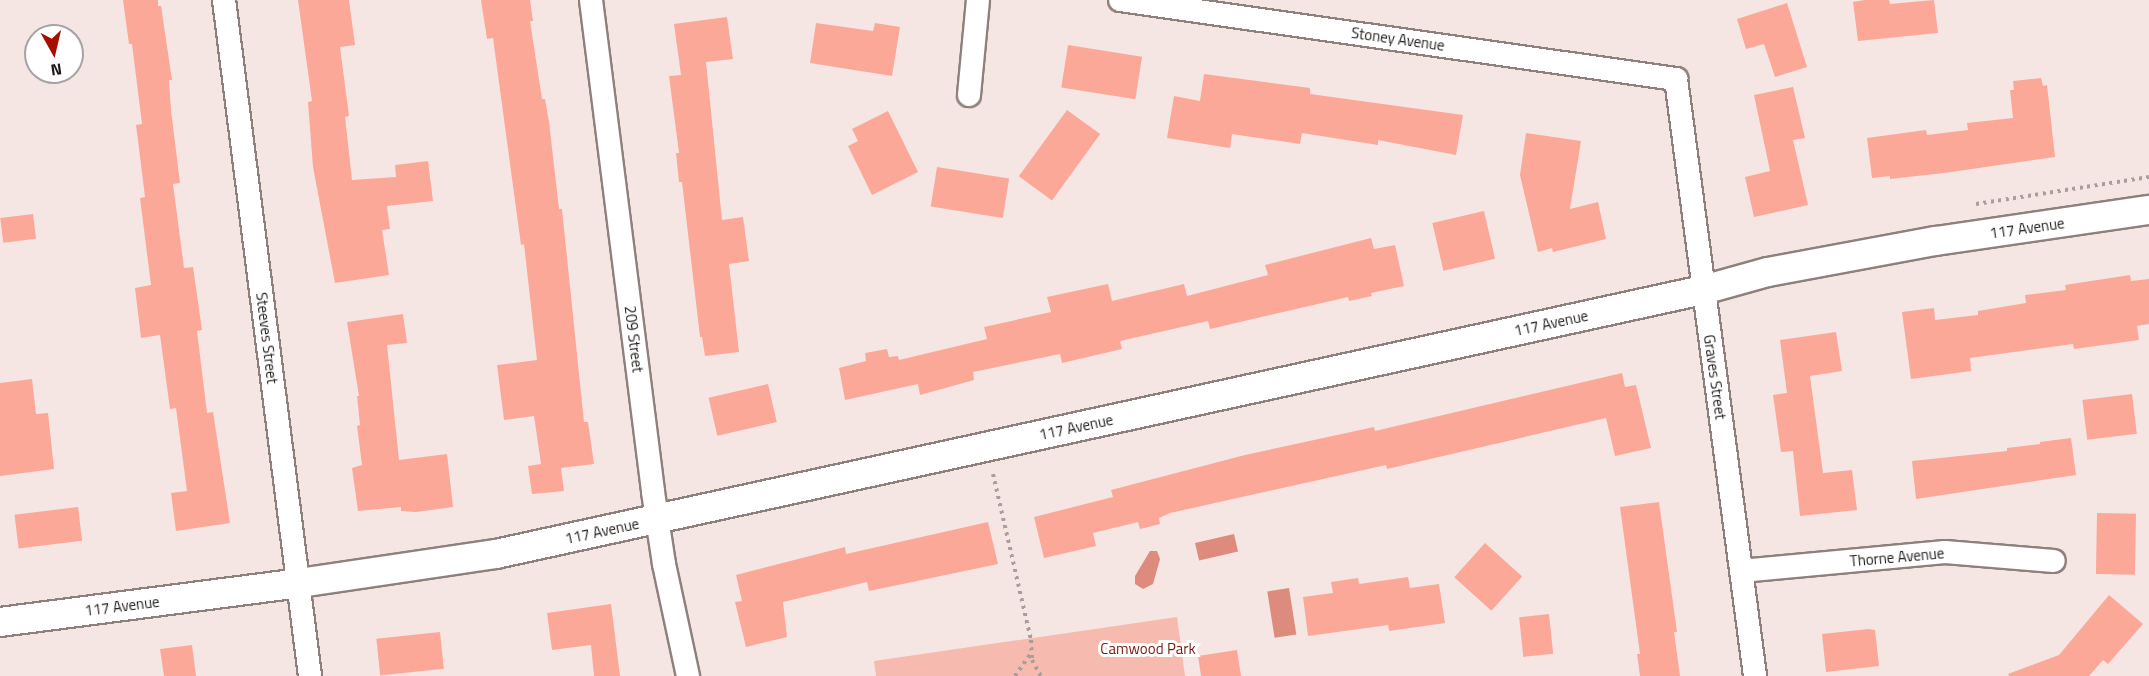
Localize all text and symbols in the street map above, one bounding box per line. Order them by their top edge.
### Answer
north arrow [24,24,84,84]
street label: Stoney Avenue [1350,24,1446,54]
text: N [49,57,63,82]
street label: 117 Avenue [1988,214,2066,242]
street label: Steeves Street [252,291,282,385]
street label: 209 Street [621,305,647,373]
street label: 117 Avenue [1512,306,1590,340]
street label: Graves Street [1700,333,1730,421]
street label: 117 Avenue [1037,410,1115,444]
street label: 117 Avenue [563,514,641,548]
street label: Thorne Avenue [1849,544,1945,570]
street label: 117 Avenue [83,592,161,620]
park label: Camwood Park [1100,640,1196,658]

